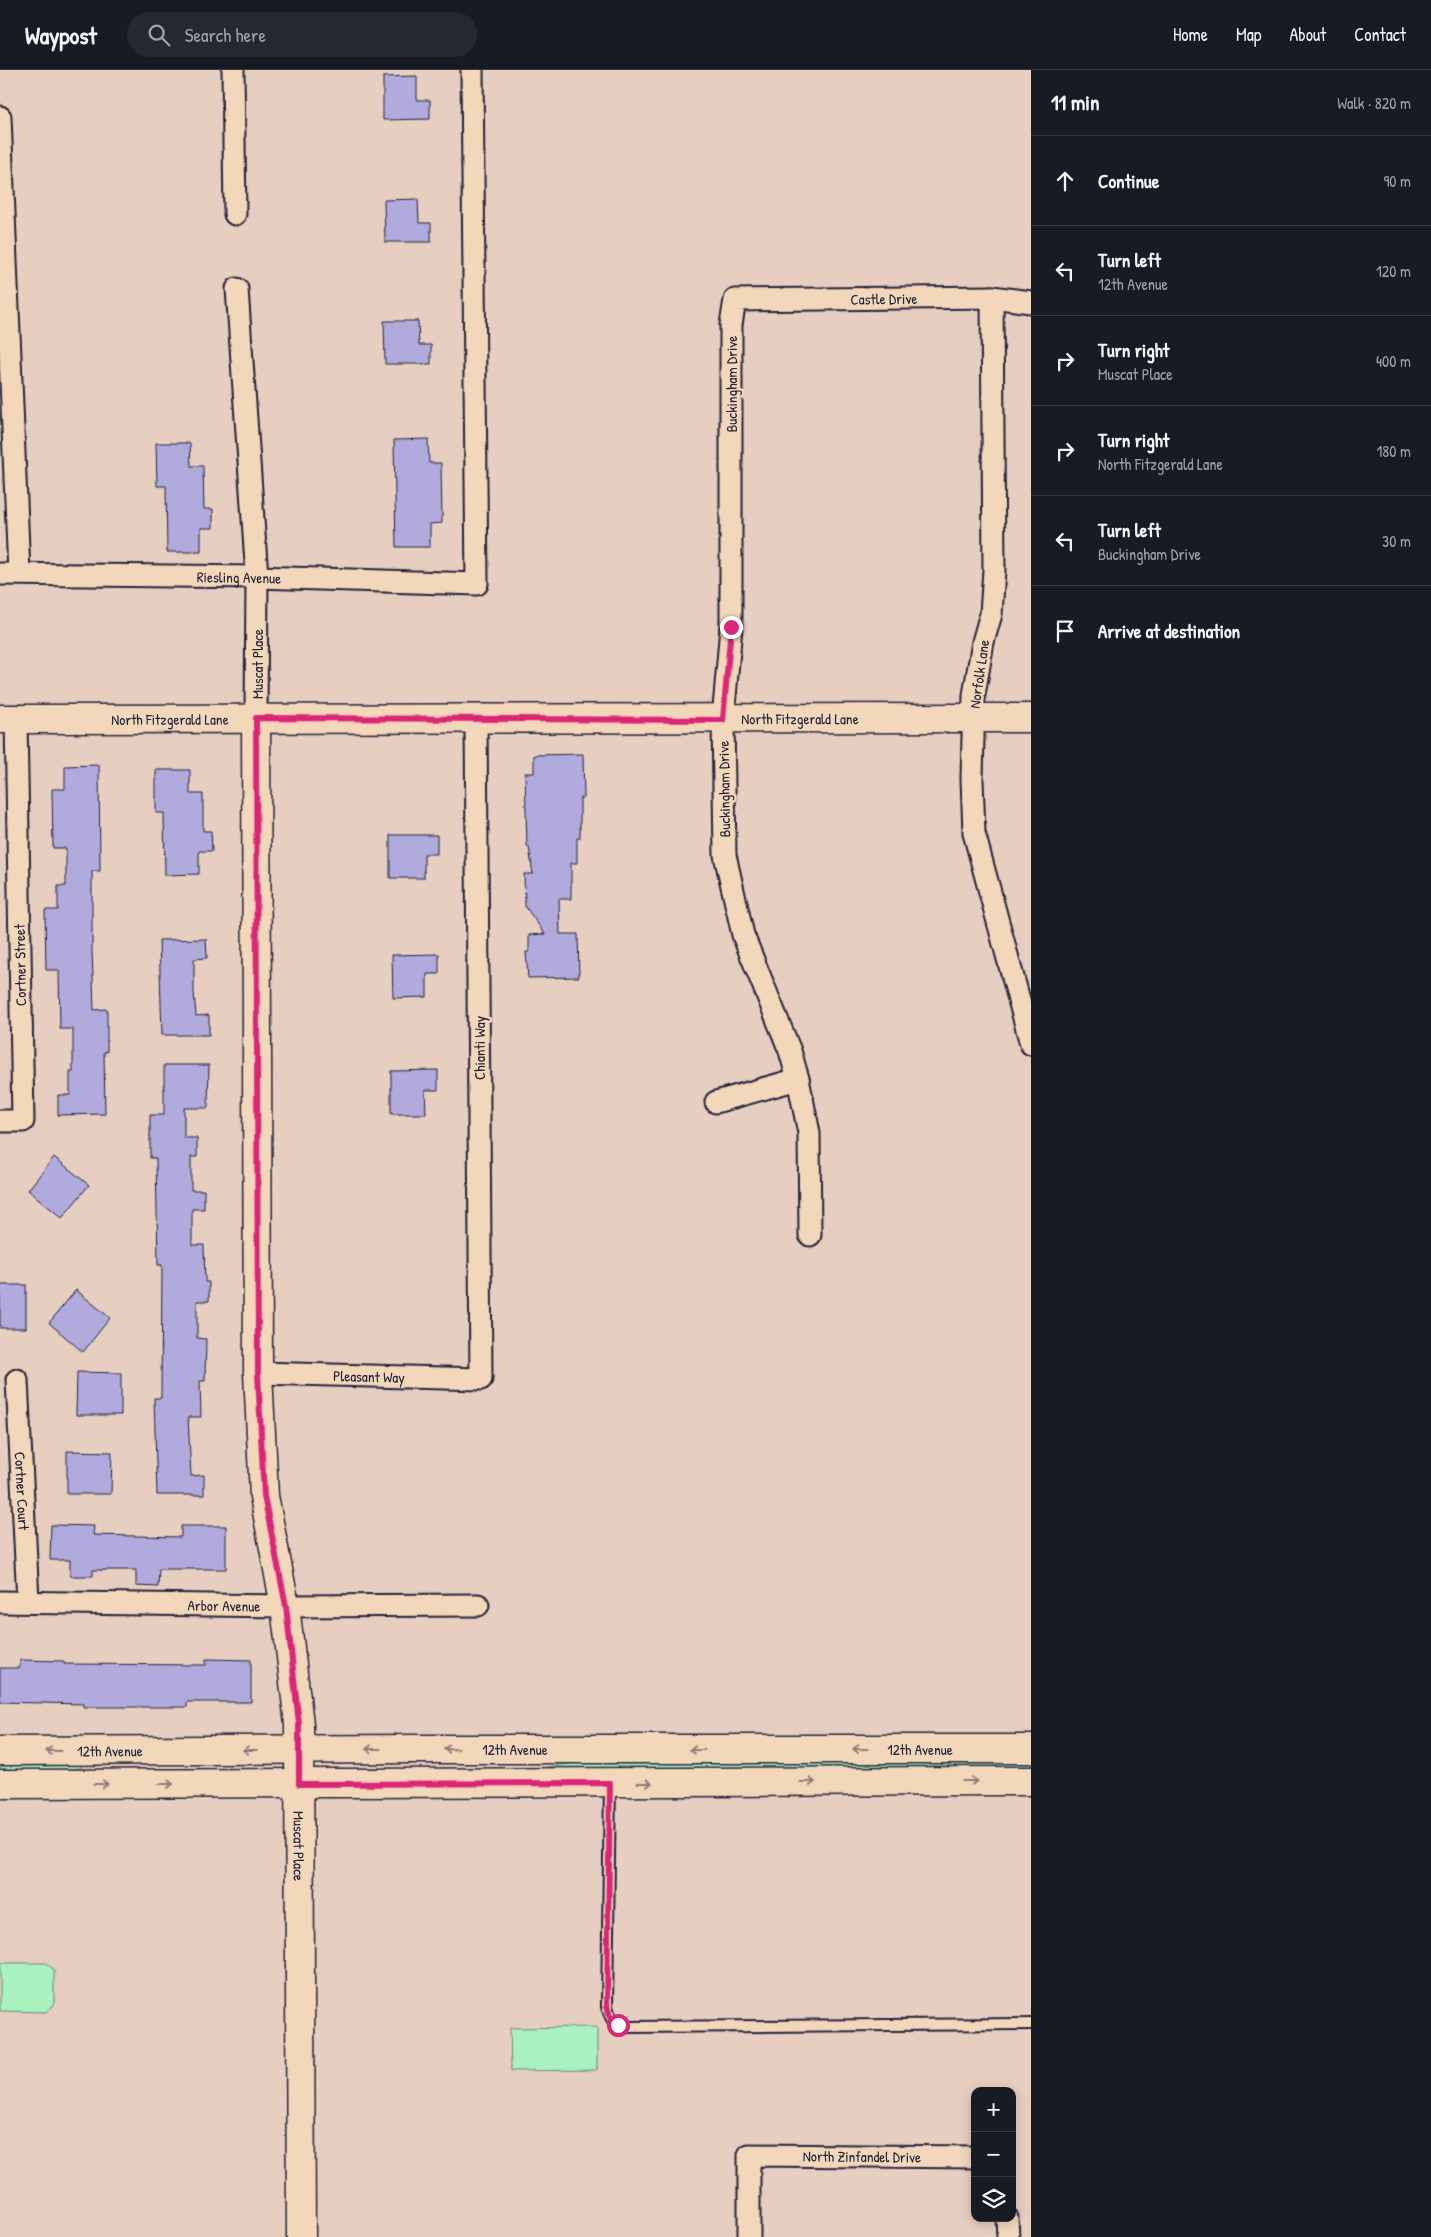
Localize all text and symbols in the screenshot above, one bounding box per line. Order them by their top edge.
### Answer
search box [127,12,477,57]
text: Waypost [25,19,97,51]
icon: search [145,21,173,49]
text: Search here [185,22,266,48]
text: Home [1173,22,1208,47]
text: Map [1236,22,1261,47]
text: About [1289,22,1326,47]
text: Contact [1354,22,1406,47]
text: 11 min [1051,88,1100,117]
text: Walk · 820 m [1337,92,1411,114]
icon: ahead [1051,167,1079,195]
text: Continue [1098,168,1159,194]
text: 90 m [1383,170,1411,192]
text: Turn left [1098,247,1161,273]
icon: left [1051,257,1079,285]
text: 120 m [1376,260,1411,282]
text: 12th Avenue [1098,273,1168,295]
street label: Castle Drive [850,287,917,309]
street label: Buckingham Drive [721,336,742,432]
text: Turn right [1098,337,1169,363]
icon: right [1051,347,1079,375]
text: 400 m [1376,350,1411,372]
text: Muscat Place [1098,363,1173,385]
text: Turn right [1098,427,1169,453]
icon: right [1051,437,1079,465]
text: 180 m [1377,440,1411,462]
text: North Fitzgerald Lane [1098,453,1223,475]
text: Turn left [1098,517,1161,543]
icon: left [1051,527,1079,555]
text: 30 m [1382,530,1411,552]
text: Buckingham Drive [1098,543,1201,565]
street label: Riesling Avenue [197,566,281,588]
route end [720,616,743,639]
icon: arrive [1051,617,1079,645]
text: Arrive at destination [1098,618,1240,644]
street label: Muscat Place [247,629,268,699]
street label: Norfolk Lane [964,638,994,710]
street label: North Fitzgerald Lane [111,708,229,729]
street label: North Fitzgerald Lane [741,708,859,729]
street label: Buckingham Drive [713,741,735,837]
street label: Cortner Street [9,923,31,1006]
street label: Chianti Way [469,1016,490,1080]
street label: Pleasant Way [333,1365,405,1387]
street label: Cortner Court [10,1451,35,1531]
street label: Arbor Avenue [187,1594,260,1616]
street label: 12th Avenue [482,1739,548,1760]
street label: 12th Avenue [887,1739,953,1760]
street label: 12th Avenue [77,1740,143,1761]
one-way arrow [366,1744,382,1754]
one-way arrow [443,1744,460,1754]
one-way arrow [852,1744,868,1754]
one-way arrow [242,1745,258,1755]
one-way arrow [690,1745,706,1755]
one-way arrow [45,1746,61,1756]
one-way arrow [962,1776,978,1786]
one-way arrow [799,1777,815,1787]
one-way arrow [636,1778,653,1788]
one-way arrow [92,1779,109,1789]
one-way arrow [158,1779,174,1789]
street label: Muscat Place [289,1811,310,1881]
route start [607,2014,630,2037]
map controls [971,2087,1016,2222]
button: + [971,2087,1016,2132]
button: − [971,2132,1016,2177]
street label: North Zinfandel Drive [803,2145,921,2167]
button: layers [971,2177,1016,2222]

